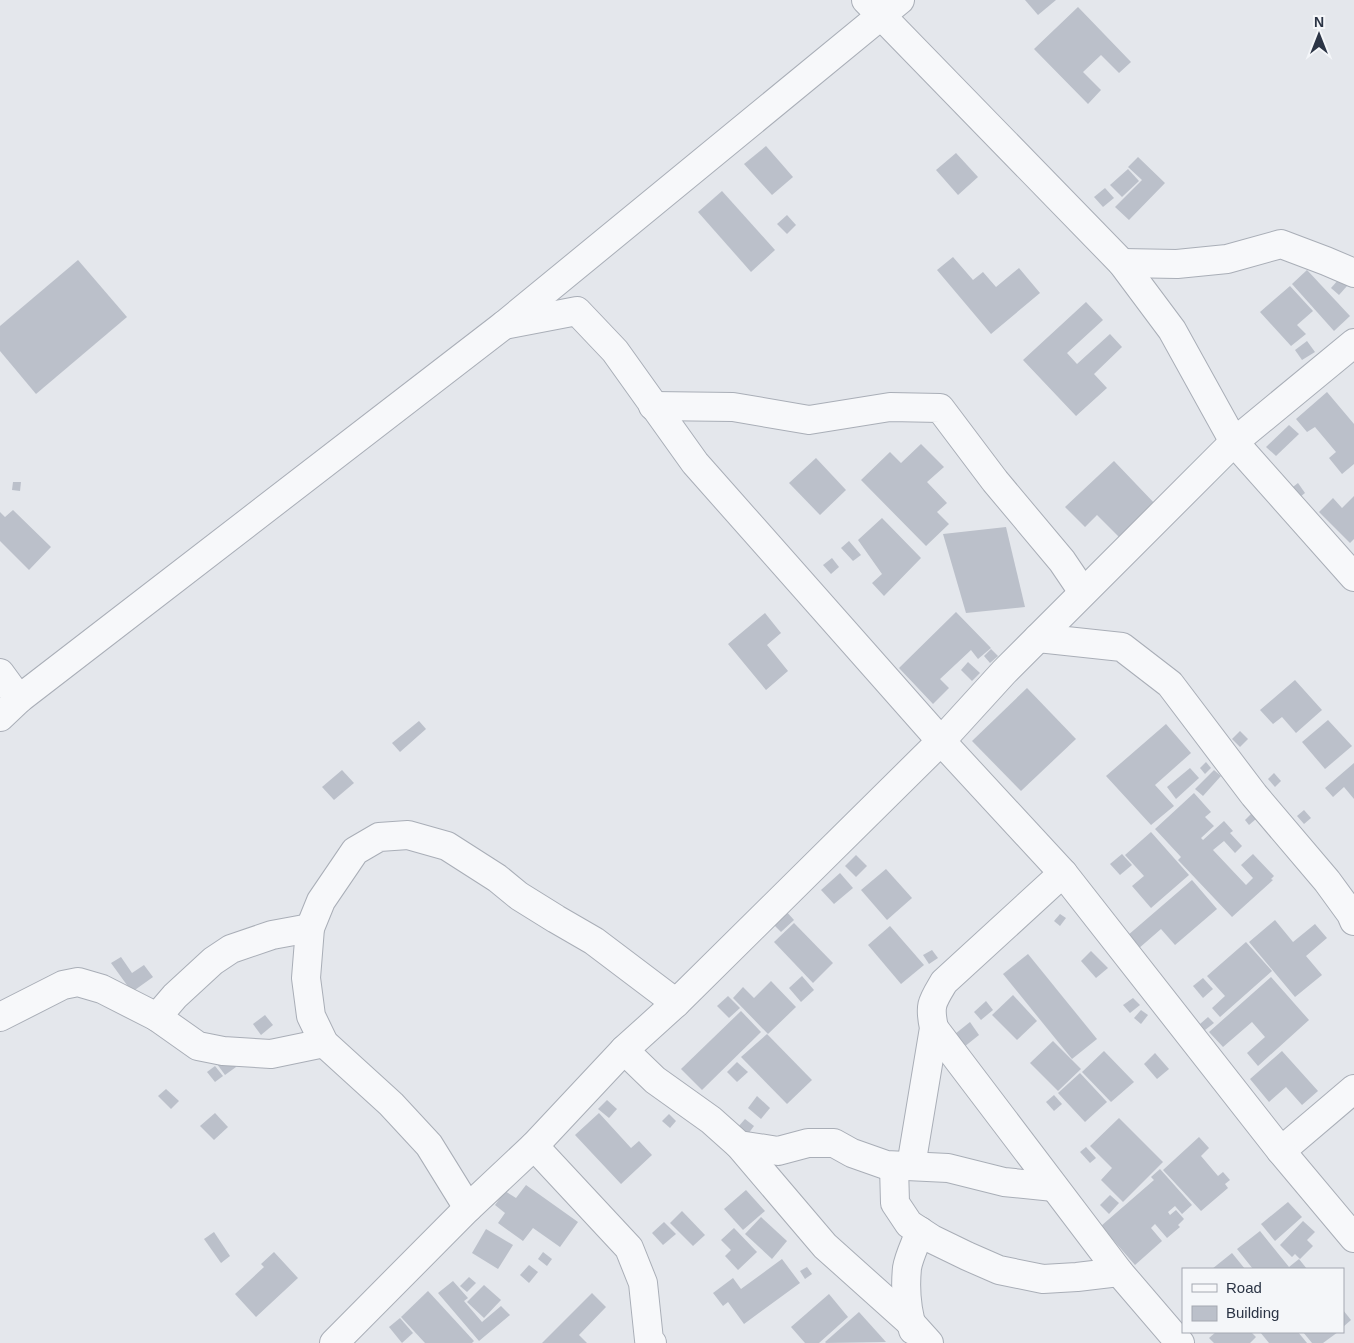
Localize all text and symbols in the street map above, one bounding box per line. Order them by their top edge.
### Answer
north arrow [1294,10,1344,60]
text: N [1314,14,1324,30]
legend [1182,1268,1344,1333]
text: Road [1226,1279,1262,1296]
text: Building [1226,1304,1279,1321]

